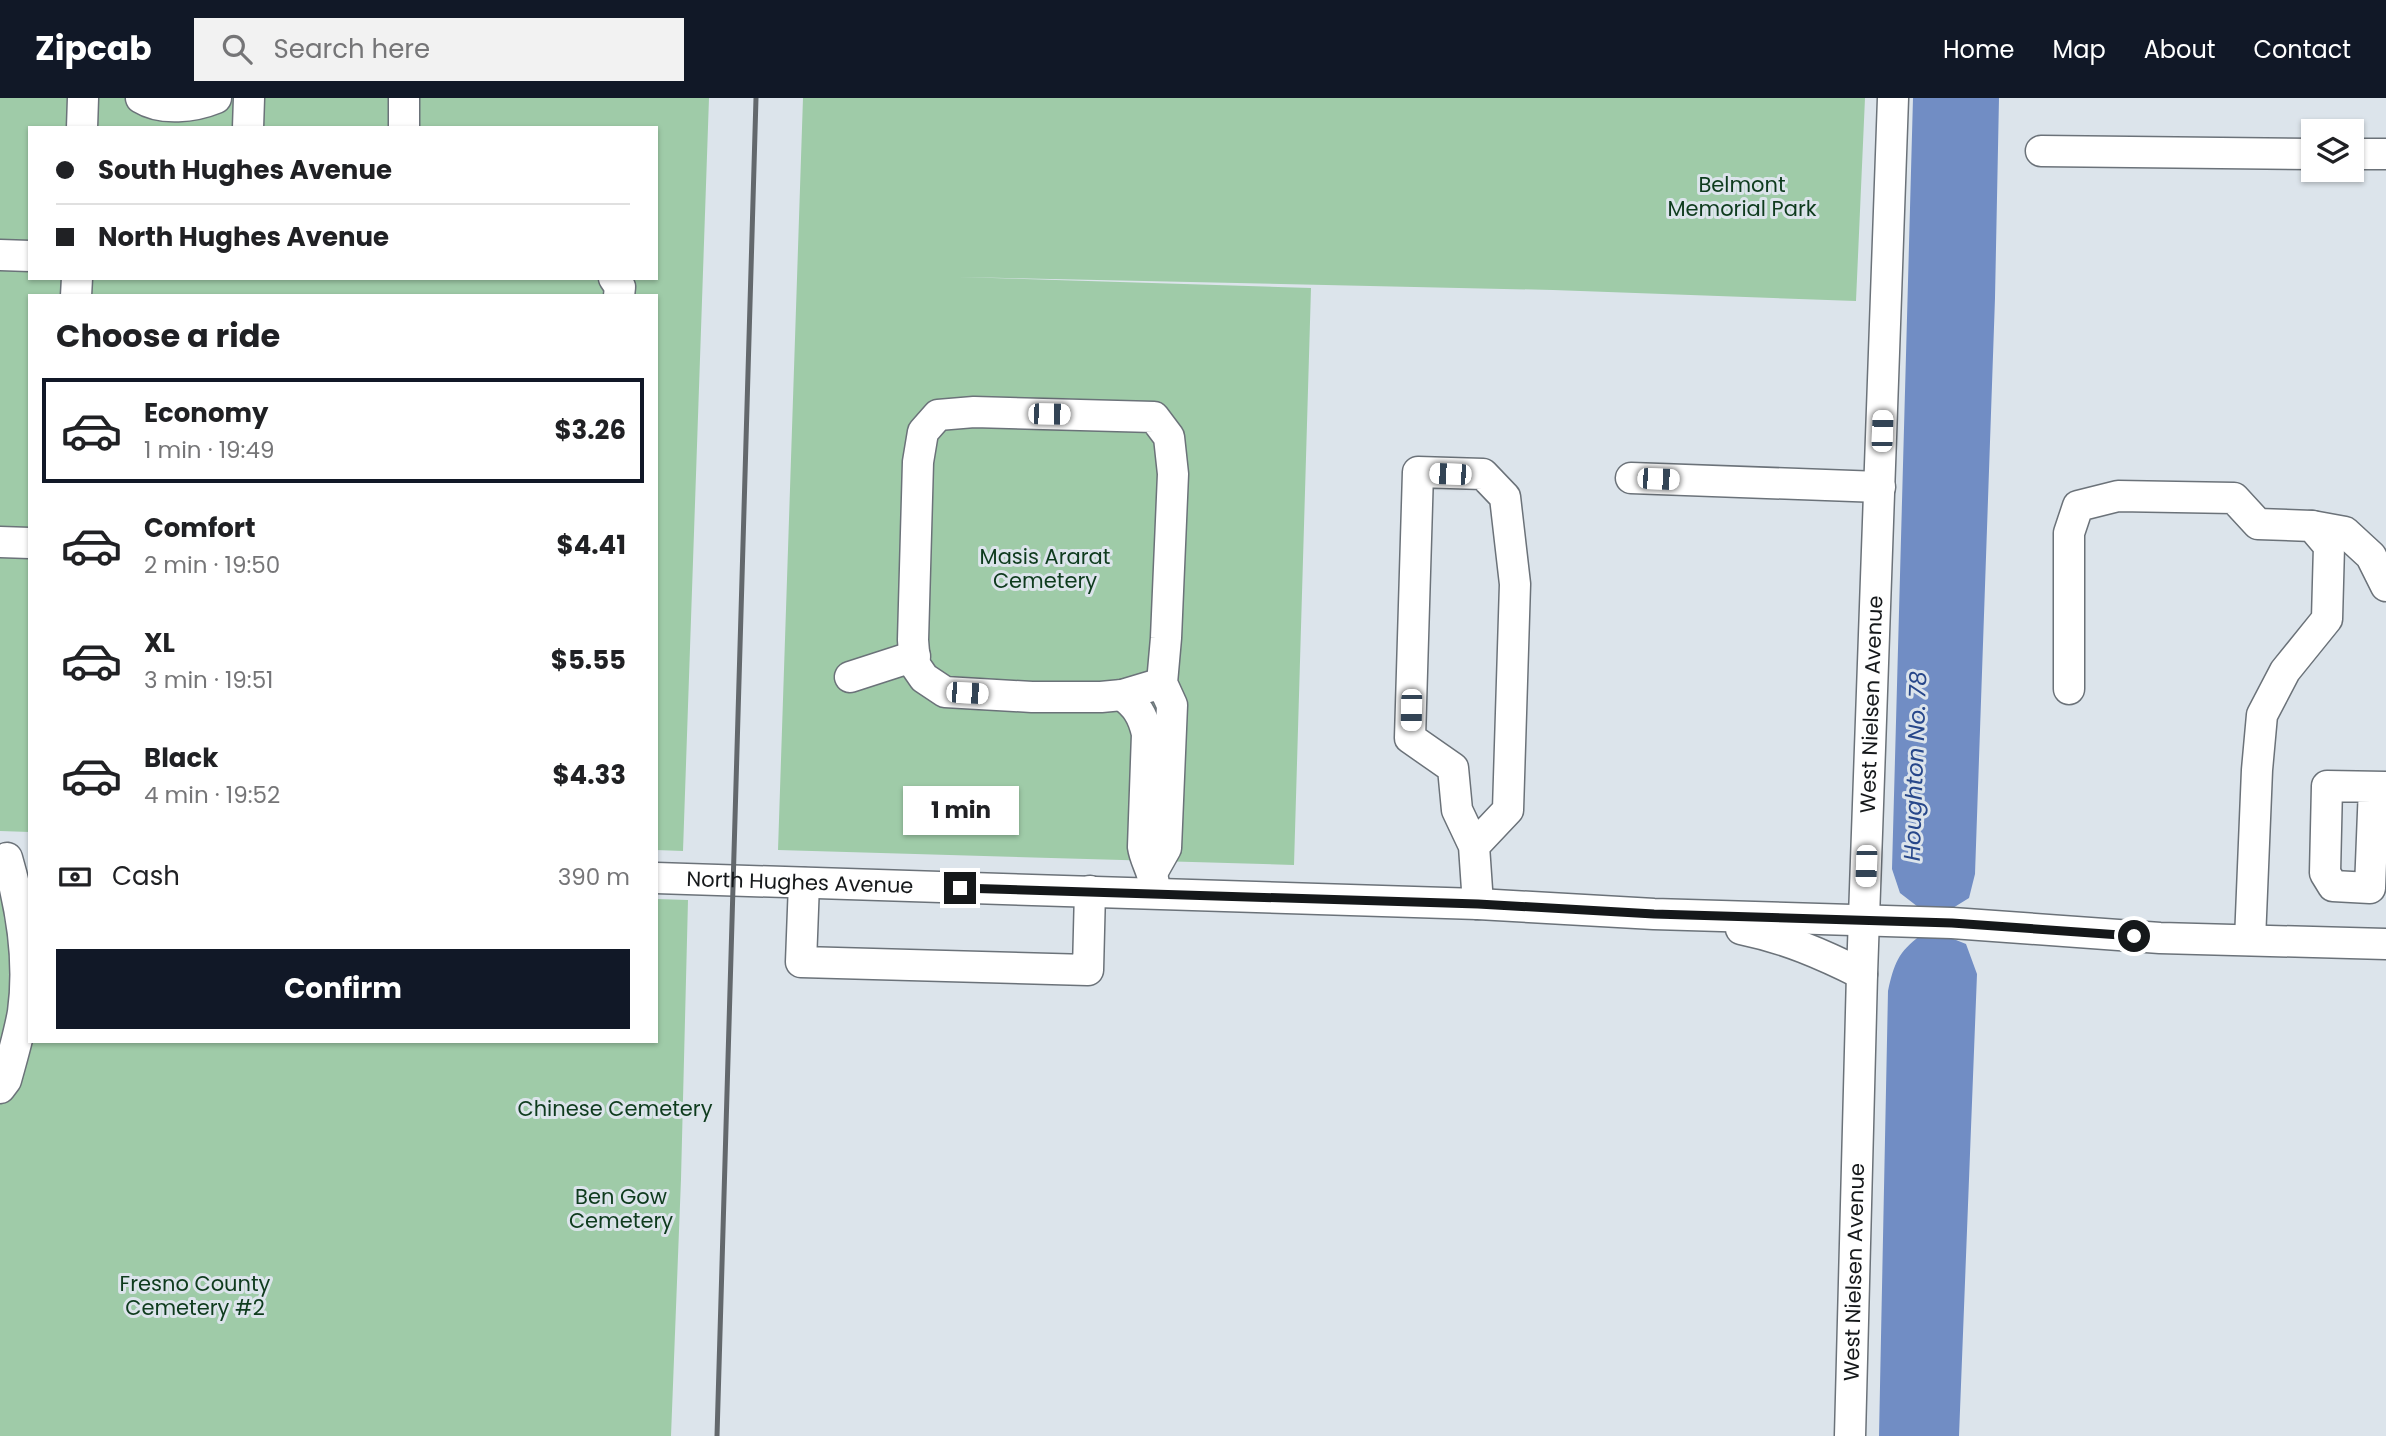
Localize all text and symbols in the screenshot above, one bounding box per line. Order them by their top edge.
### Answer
search box [194,18,684,81]
text: Zipcab [35,25,152,72]
icon: search [218,30,256,68]
text: Search here [274,31,430,67]
text: Home [1943,33,2015,66]
text: Map [2053,33,2106,66]
text: About [2144,33,2215,66]
text: Contact [2253,33,2351,66]
map controls [2301,119,2364,182]
button: layers [2301,119,2364,182]
text: South Hughes Avenue [98,152,392,188]
park label: Belmont Memorial Park [1667,170,1817,223]
text: North Hughes Avenue [98,219,389,255]
text: Choose a ride [56,313,280,358]
text: Economy [144,395,268,431]
icon: car [60,399,123,462]
car [1028,403,1071,425]
car [1871,410,1894,452]
text: $3.26 [554,412,626,448]
text: 1 min · 19:49 [144,434,274,466]
car [1429,463,1472,485]
car [1637,468,1680,490]
text: Comfort [144,510,256,546]
icon: car [60,514,123,577]
text: $4.41 [557,527,626,563]
park label: Masis Ararat Cemetery [980,542,1110,595]
text: 2 min · 19:50 [144,549,280,581]
street label: West Nielsen Avenue [1853,595,1889,814]
text: XL [144,625,175,661]
icon: car [60,629,123,692]
text: $5.55 [551,642,626,678]
text: 3 min · 19:51 [144,664,273,696]
water label: Houghton No. 78 [1896,671,1934,861]
car [946,681,989,705]
car [1401,689,1422,731]
text: Black [144,740,218,776]
icon: car [60,744,123,807]
text: $4.33 [552,757,626,793]
text: 4 min · 19:52 [144,779,280,811]
callout: 1 min [902,786,1018,836]
text: 1 min [931,794,991,826]
car [1855,845,1878,887]
icon: cash [56,858,94,896]
text: Cash [112,858,180,894]
text: 390 m [558,861,630,893]
street label: North Hughes Avenue [686,864,914,900]
route end [944,872,976,904]
route start [2118,920,2150,952]
button: Confirm [56,949,630,1029]
park label: Chinese Cemetery [517,1094,713,1123]
street label: West Nielsen Avenue [1836,1163,1871,1381]
park label: Ben Gow Cemetery [569,1182,673,1235]
park label: Fresno County Cemetery #2 [120,1269,271,1322]

